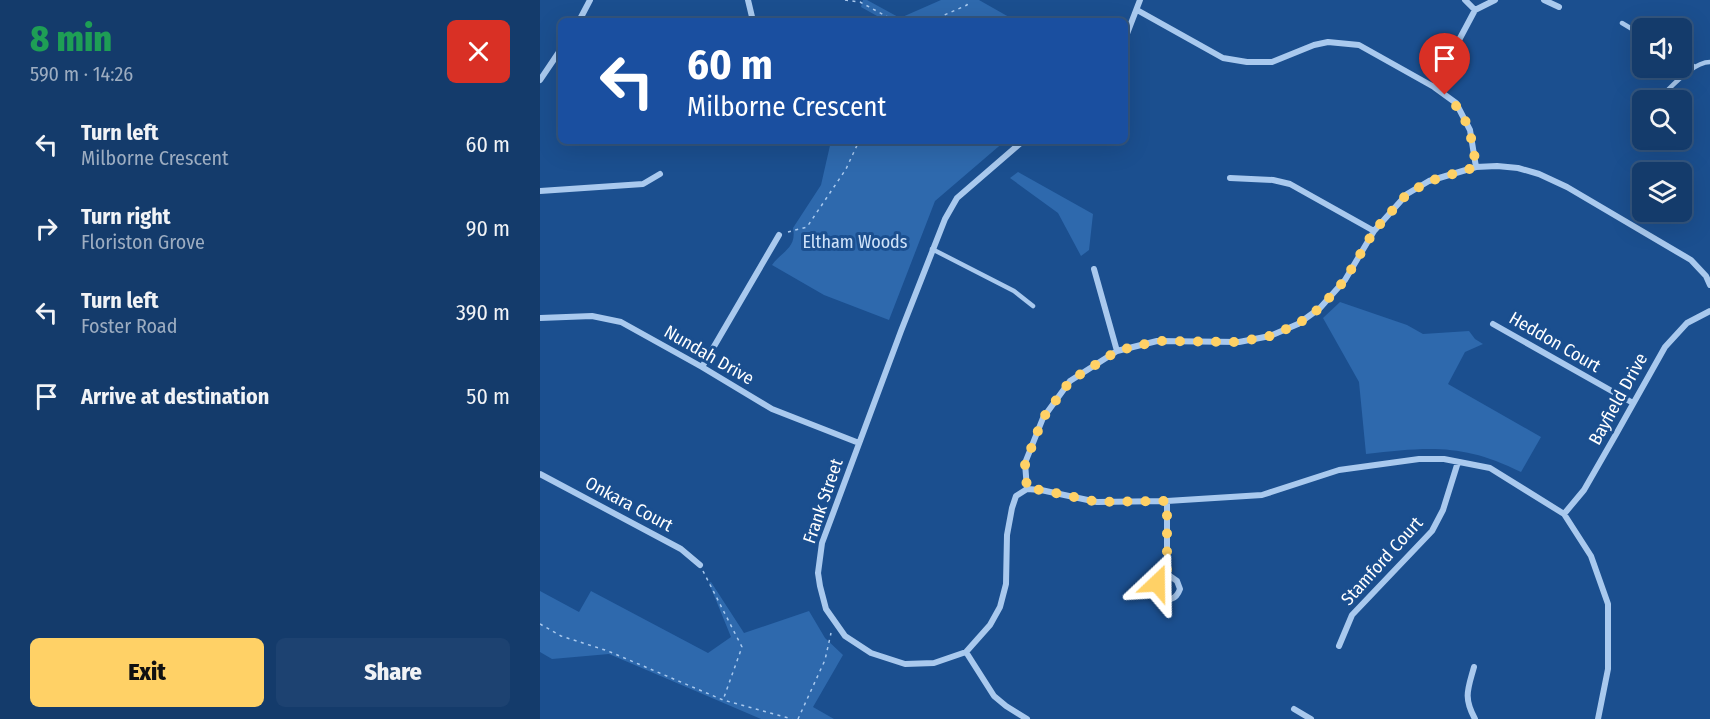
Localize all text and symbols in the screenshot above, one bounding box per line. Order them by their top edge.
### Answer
text: 8 min [30,17,112,61]
map controls [1632,18,1692,222]
button: sound [1632,18,1692,78]
button: close [447,20,510,83]
pin [1419,33,1470,95]
text: 60 m [687,40,773,90]
icon: left [588,42,666,120]
icon: arrive [1428,42,1461,75]
text: 590 m · 14:26 [30,62,133,86]
button: search [1632,90,1692,150]
text: Milborne Crescent [687,91,886,123]
text: Turn left [81,119,159,146]
icon: left [30,128,63,161]
text: 60 m [466,131,510,158]
text: Milborne Crescent [81,146,229,170]
button: layers [1632,162,1692,222]
text: Turn right [81,203,170,230]
icon: right [30,212,63,245]
text: 90 m [466,215,510,242]
text: Floriston Grove [81,230,205,254]
park label: Eltham Woods [803,231,908,253]
text: Turn left [81,287,159,314]
icon: left [30,296,63,329]
text: 390 m [456,299,510,326]
street label: Heddon Court [1505,307,1605,377]
text: Foster Road [81,314,177,338]
street label: Nundah Drive [660,320,758,390]
street label: Bayfield Drive [1584,349,1652,449]
icon: arrive [30,380,63,413]
text: Arrive at destination [81,383,269,410]
text: 50 m [466,383,510,410]
street label: Frank Street [798,456,848,546]
street label: Onkara Court [581,472,677,536]
street label: Stamford Court [1336,512,1428,610]
position arrow [1125,551,1189,615]
button: Exit [30,638,264,707]
button: Share [276,638,510,707]

